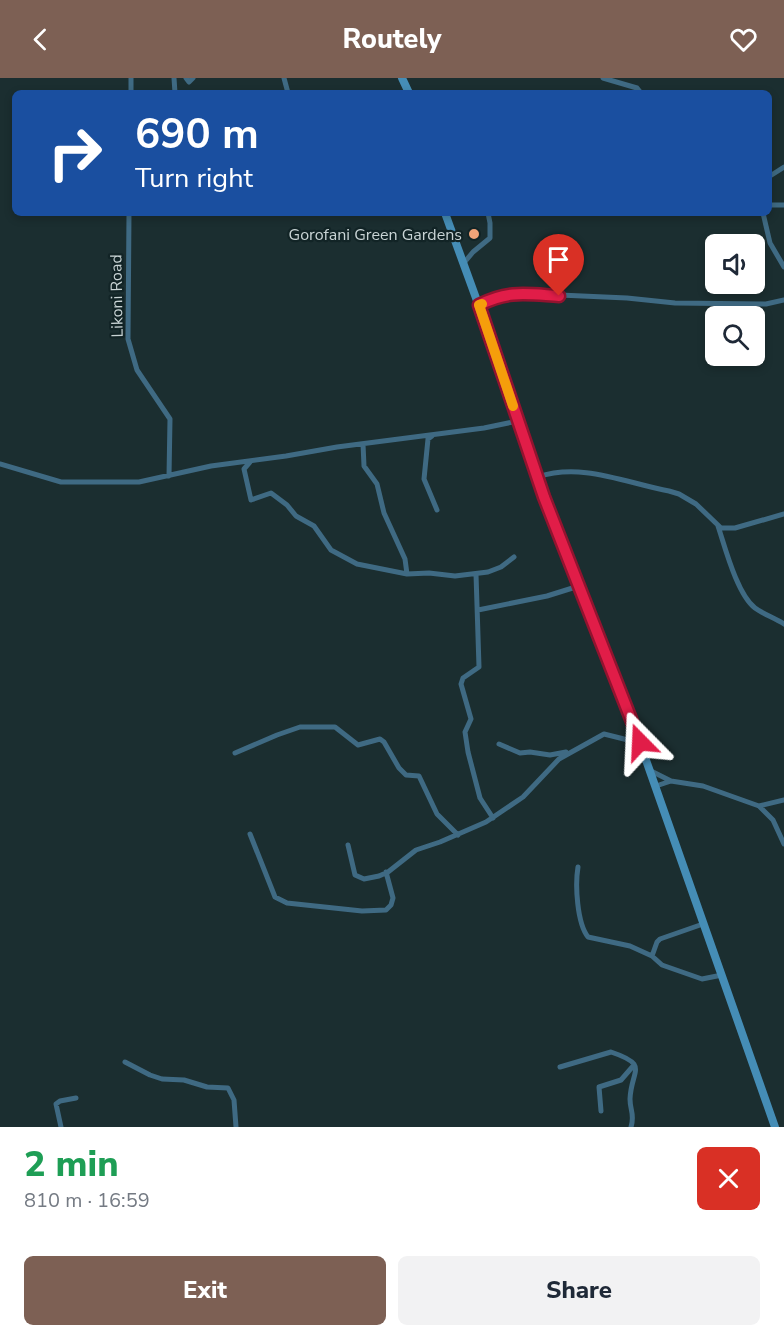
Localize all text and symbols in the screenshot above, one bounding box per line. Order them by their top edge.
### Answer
text: Routely [343,21,441,58]
icon: back [24,23,57,56]
icon: heart [727,23,760,56]
text: 690 m [135,106,259,163]
icon: right [36,114,114,192]
text: Turn right [135,160,253,197]
place label: Gorofani Green Gardens [289,224,462,246]
marker: Gorofani Green Gardens [467,227,481,241]
pin [533,234,584,296]
map controls [705,234,765,366]
button: sound [705,234,765,294]
icon: arrive [542,243,575,276]
street label: Likoni Road [105,254,129,338]
button: search [705,306,765,366]
position arrow [608,710,672,774]
text: 2 min [24,1140,119,1189]
button: close [697,1147,760,1210]
text: 810 m · 16:59 [24,1187,150,1214]
button: Exit [24,1256,386,1325]
button: Share [398,1256,760,1325]

